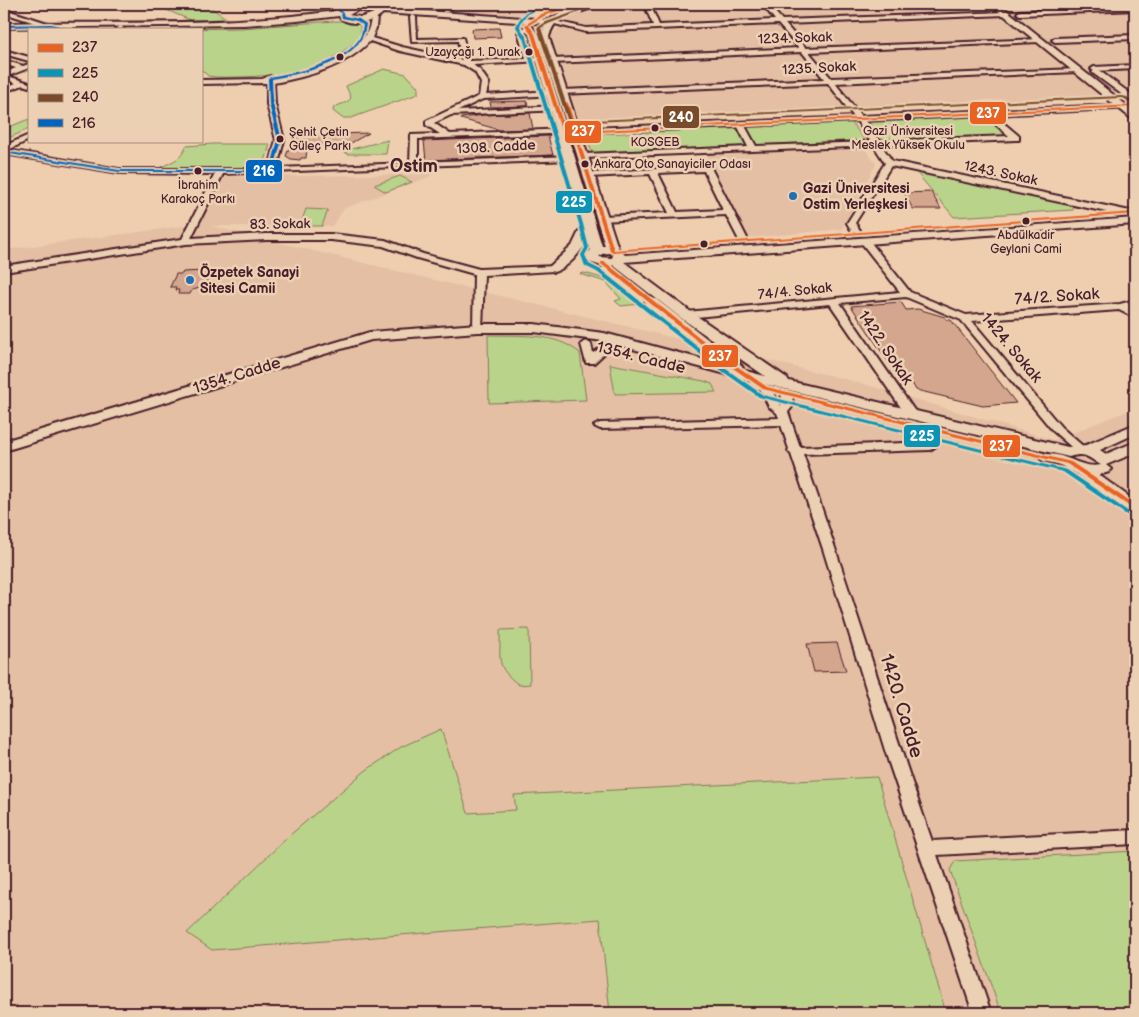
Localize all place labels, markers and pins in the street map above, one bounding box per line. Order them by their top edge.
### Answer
place label: Uzayçağı 1. Durak [425,45,520,60]
marker: Uzayçağı 1. Durak [524,47,534,57]
unlabelled marker [335,52,345,62]
marker: Gazi Üniversitesi Meslek Yüksek Okulu [903,112,913,122]
marker: KOSGEB [650,123,660,133]
place label: Gazi Üniversitesi Meslek Yüksek Okulu [851,123,965,153]
place label: Şehit Çetin Güleç Parkı [289,125,351,154]
marker: Şehit Çetin Güleç Parkı [275,134,285,144]
place label: KOSGEB [630,135,680,150]
place label: Ankara Oto Sanayiciler Odası [594,157,751,172]
marker: Ankara Oto Sanayiciler Odası [580,159,590,169]
marker: İbrahim Karakoç Parkı [193,166,203,176]
place label: İbrahim Karakoç Parkı [161,177,235,207]
place label: Gazi Üniversitesi Ostim Yerleşkesi [803,179,910,213]
marker: Gazi Üniversitesi Ostim Yerleşkesi [787,190,799,202]
marker: Abdülkadir Geylani Cami [1021,216,1031,226]
place label: Abdülkadir Geylani Cami [990,228,1062,257]
unlabelled marker [699,239,709,249]
place label: Özpetek Sanayi Sitesi Camii [200,263,299,297]
marker: Özpetek Sanayi Sitesi Camii [184,274,196,286]

